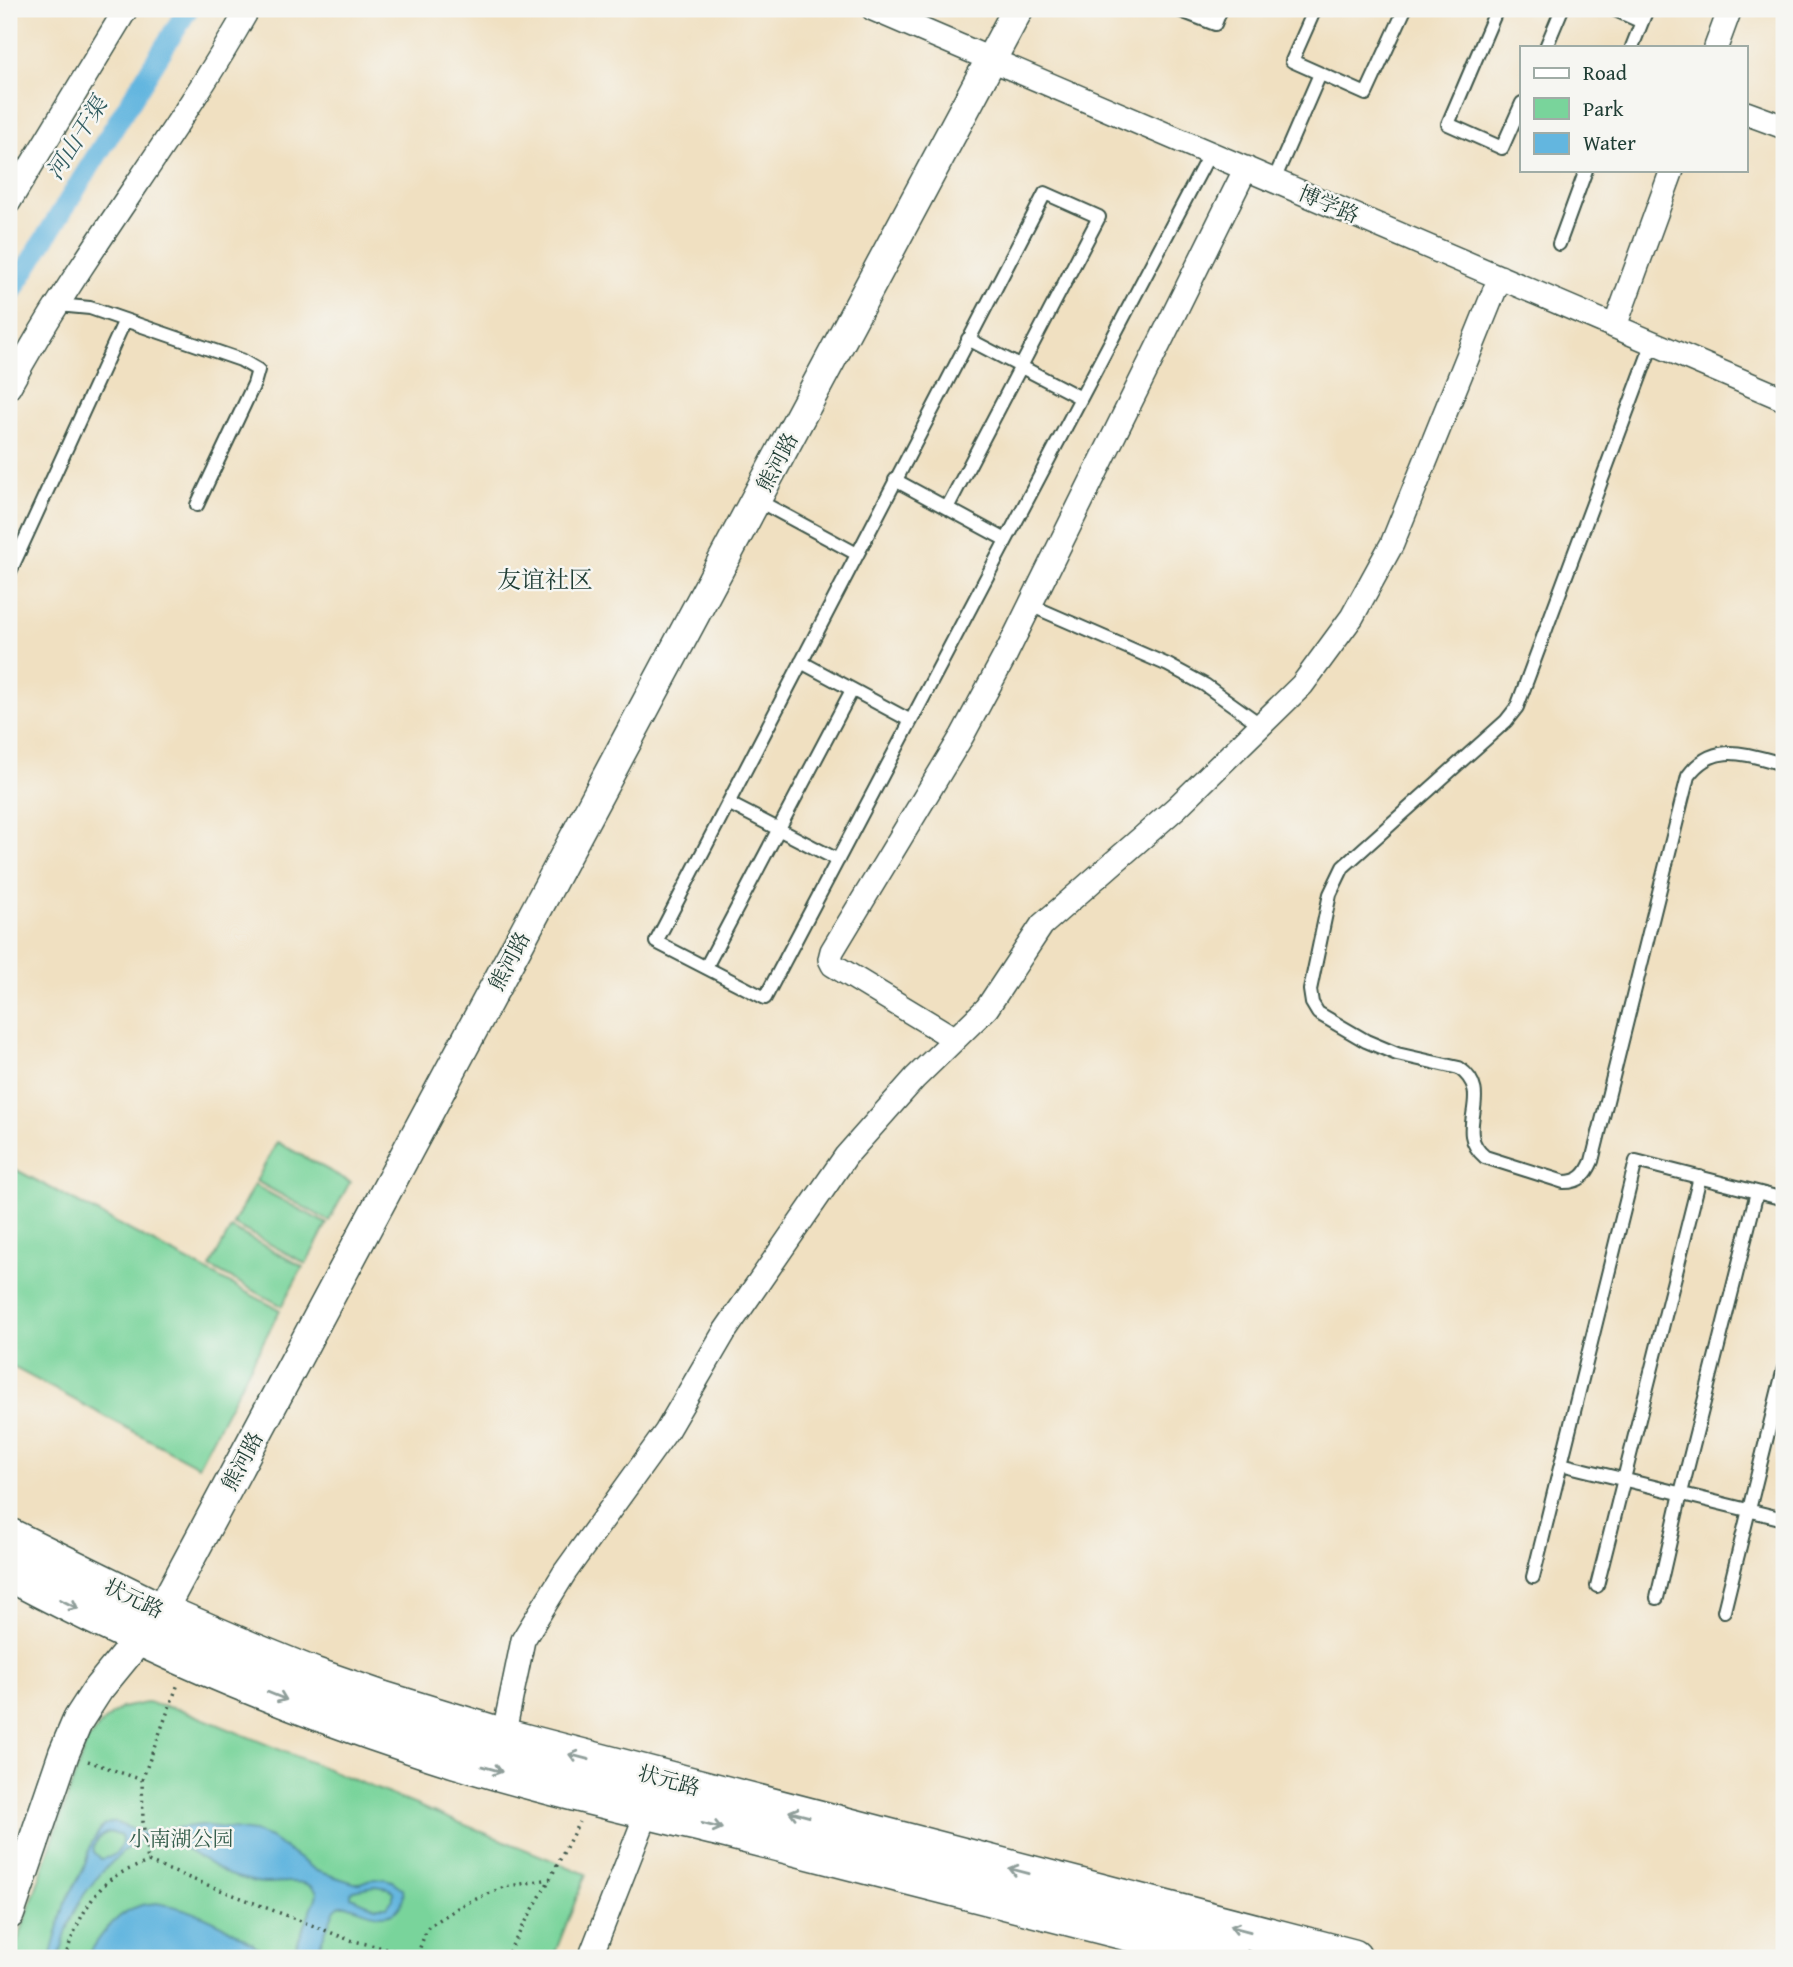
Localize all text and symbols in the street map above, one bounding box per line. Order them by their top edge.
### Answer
legend [1520,46,1748,172]
text: Road [1583,57,1628,88]
water label: 河山干渠 [38,88,116,186]
text: Park [1583,93,1624,124]
text: Water [1583,127,1636,158]
street label: 博学路 [1294,177,1364,231]
street label: 熊河路 [749,427,805,497]
district label: 友谊社区 [497,562,593,597]
street label: 熊河路 [481,926,537,996]
street label: 熊河路 [214,1426,270,1496]
street label: 状元路 [99,1570,169,1626]
one-way arrow [58,1597,79,1611]
one-way arrow [265,1690,287,1703]
one-way arrow [568,1750,591,1763]
street label: 状元路 [635,1757,703,1803]
one-way arrow [481,1763,503,1776]
one-way arrow [788,1807,811,1820]
one-way arrow [700,1820,723,1833]
park label: 小南湖公园 [129,1823,234,1854]
one-way arrow [1009,1864,1031,1877]
one-way arrow [1229,1922,1251,1935]

